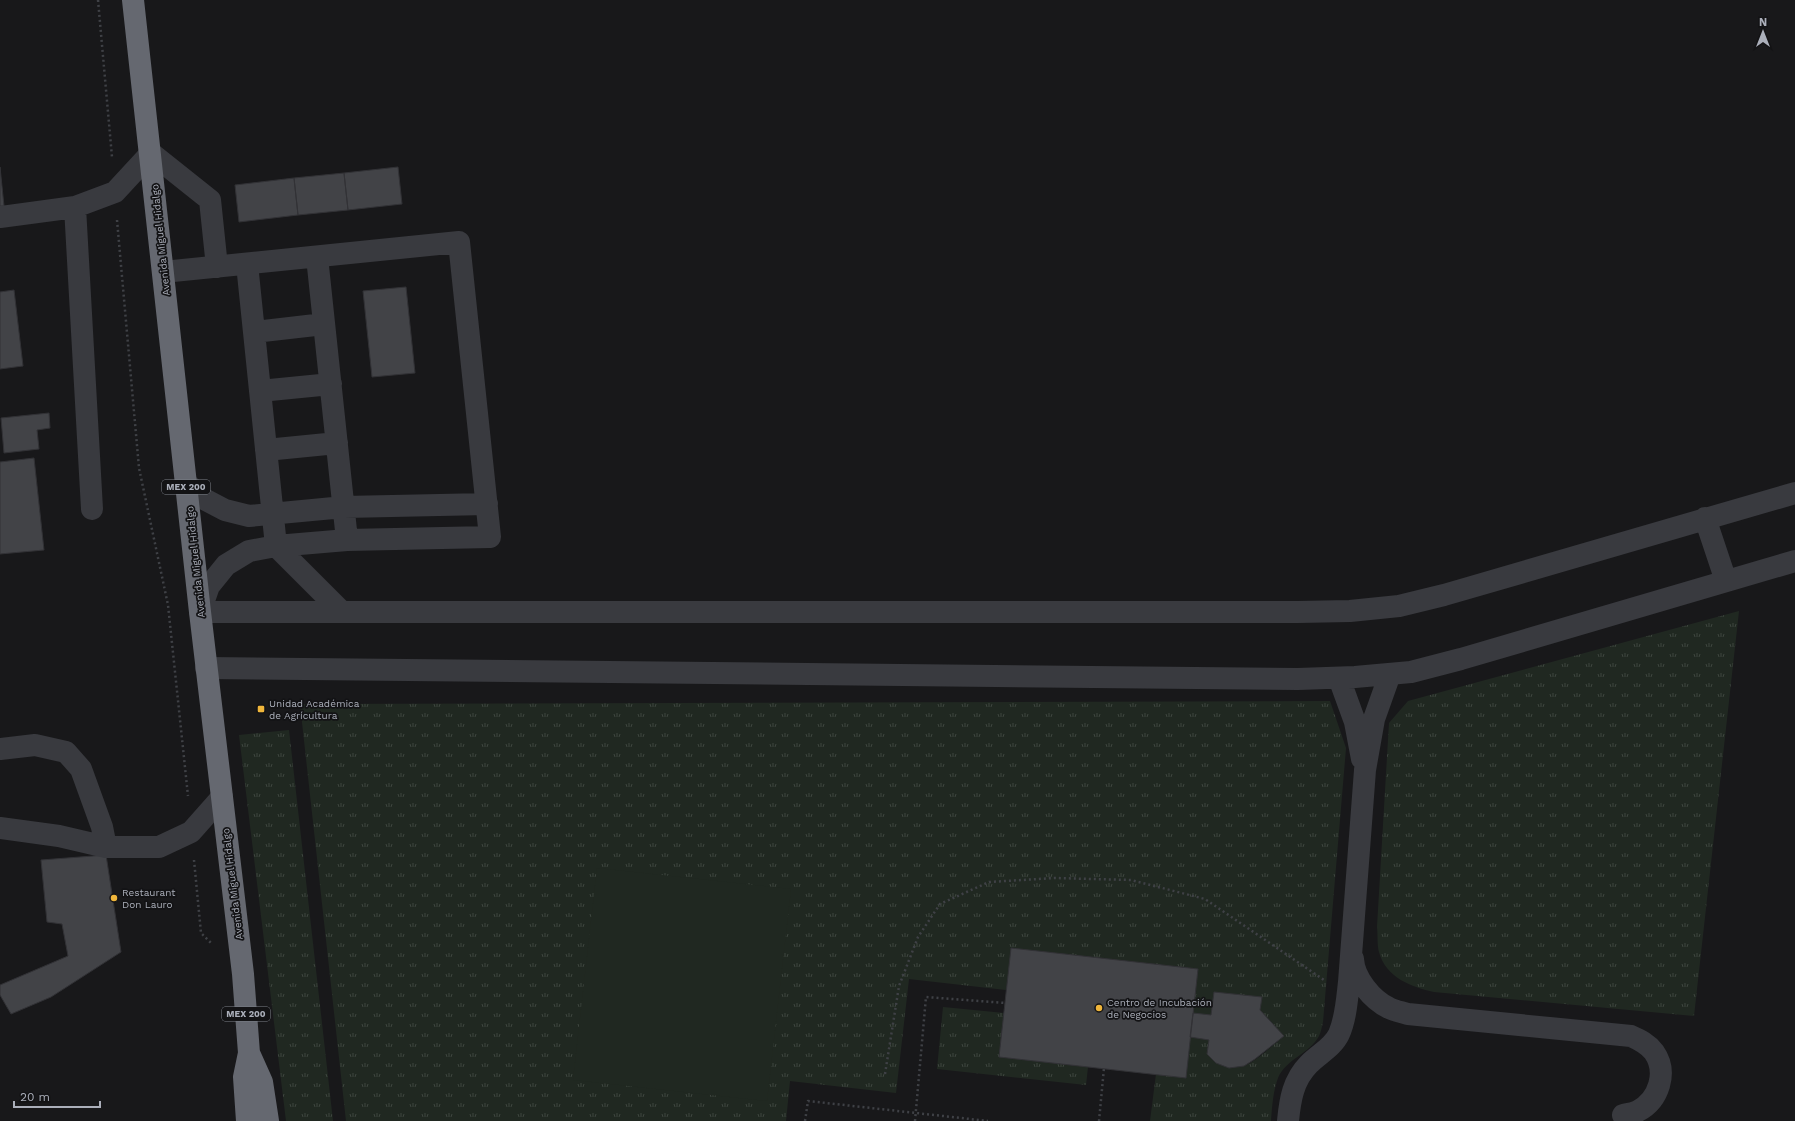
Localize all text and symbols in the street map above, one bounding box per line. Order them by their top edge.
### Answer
north arrow [1743,12,1783,52]
text: N [1759,16,1767,29]
street label: Avenida Miguel Hidalgo [149,184,172,296]
road number: MEX 200 [162,480,210,494]
street label: Avenida Miguel Hidalgo [184,506,207,618]
place label: Unidad Académica de Agrícultura [269,698,360,721]
marker: Unidad Académica de Agrícultura [256,704,266,714]
street label: Avenida Miguel Hidalgo [220,828,245,940]
place label: Restaurant Don Lauro [122,887,176,910]
marker: Restaurant Don Lauro [109,893,119,903]
place label: Centro de Incubación de Negocios [1107,997,1212,1020]
marker: Centro de Incubación de Negocios [1094,1003,1104,1013]
road number: MEX 200 [222,1007,270,1021]
scale bar [14,1083,100,1109]
text: 20 m [20,1090,50,1104]

